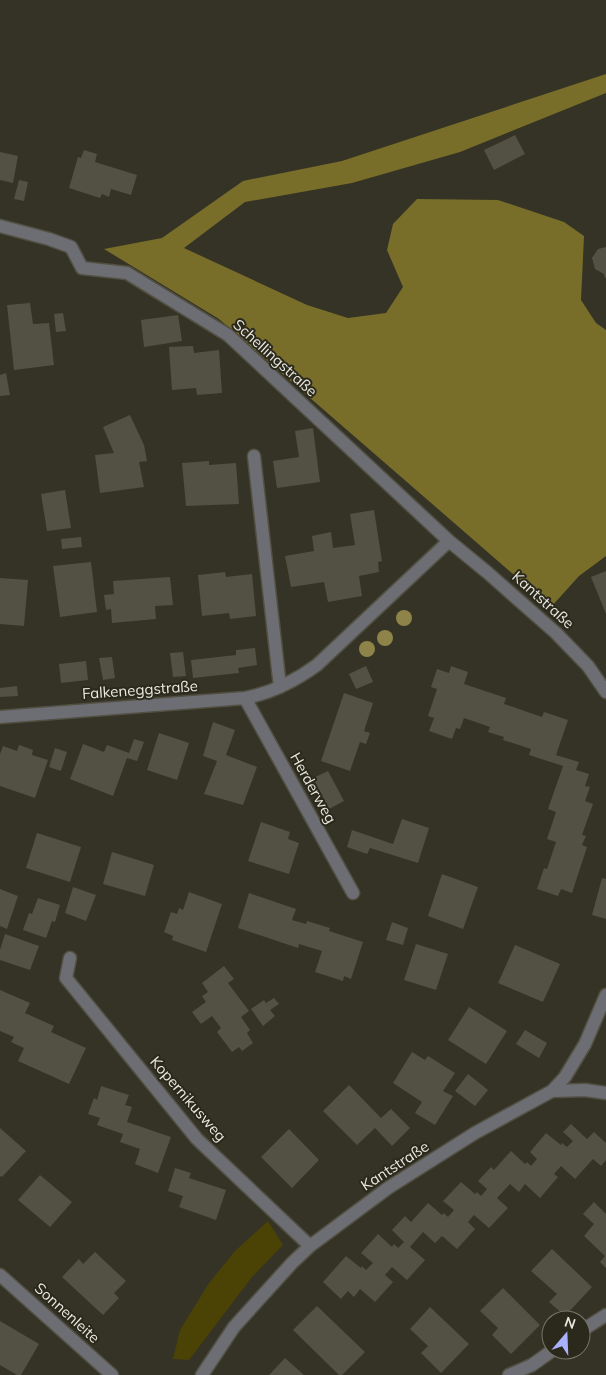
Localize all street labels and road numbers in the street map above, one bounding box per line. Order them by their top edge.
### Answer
street label: Schellingstraße [229,315,321,400]
street label: Kantstraße [508,567,578,633]
street label: Falkeneggstraße [81,676,199,703]
street label: Herderweg [286,749,341,827]
street label: Kopernikusweg [146,1052,231,1145]
street label: Kantstraße [357,1137,432,1195]
street label: Sonnenleite [31,1278,104,1347]

